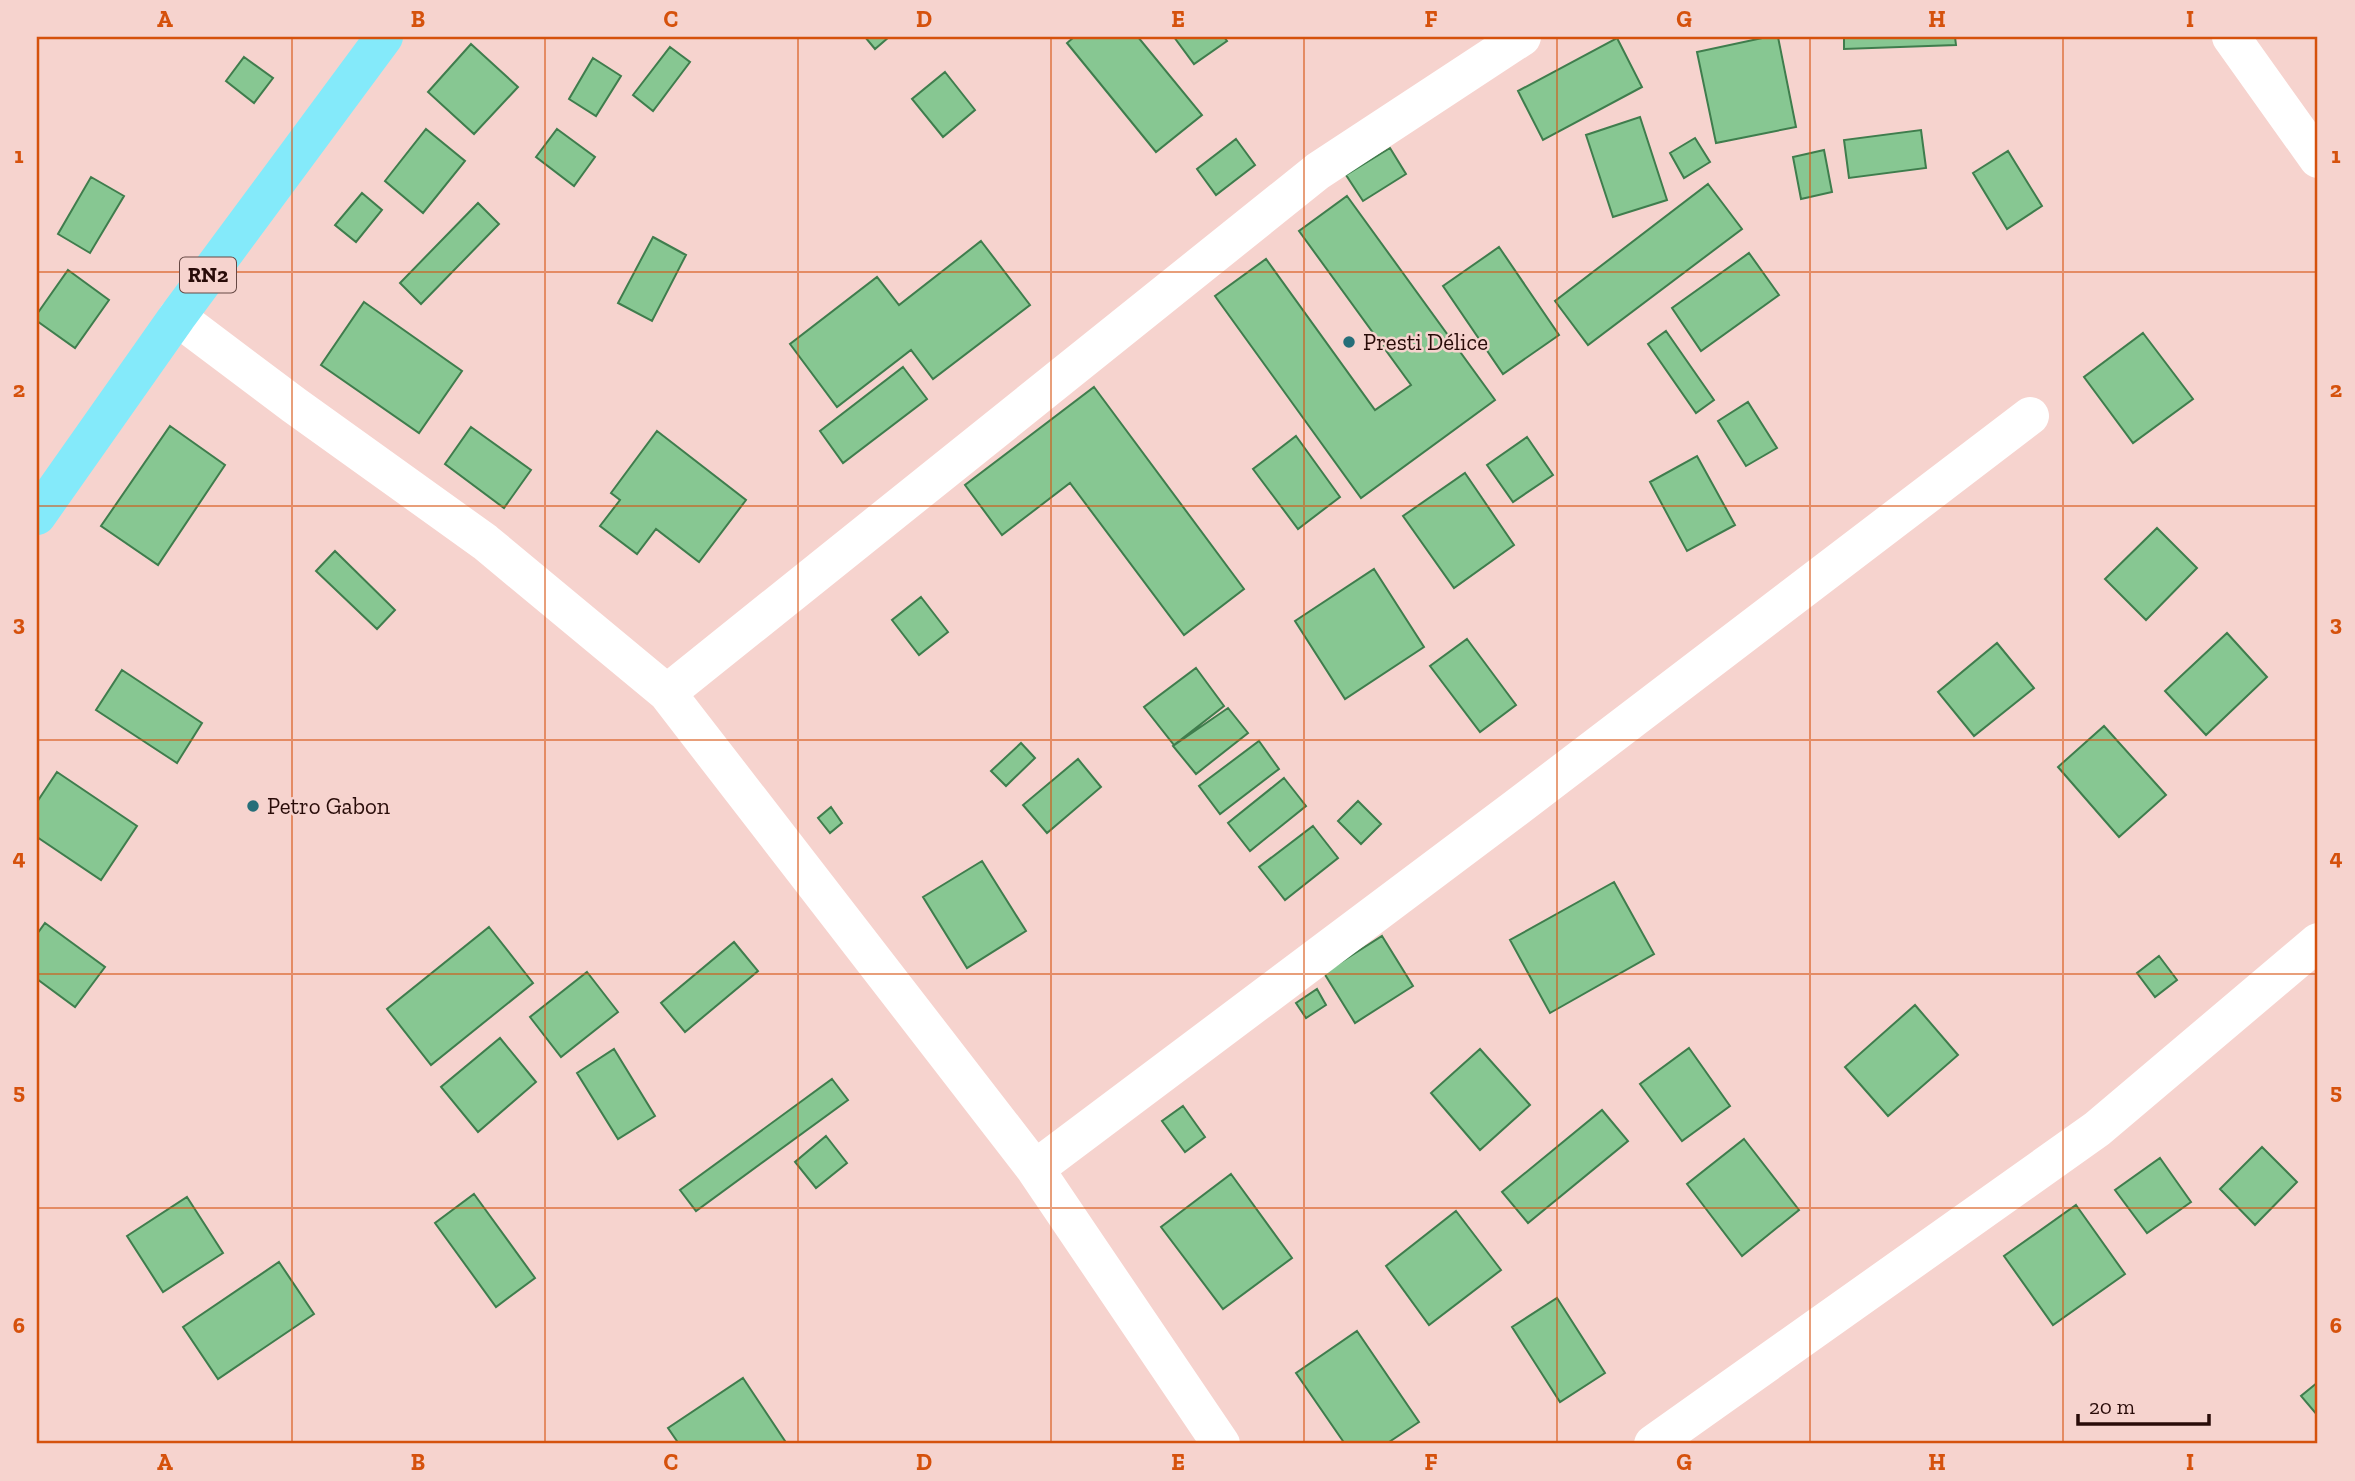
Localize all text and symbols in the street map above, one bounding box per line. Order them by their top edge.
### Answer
text: A [157,5,173,33]
text: B [411,5,425,33]
text: C [664,5,678,33]
text: D [916,5,932,33]
text: E [1171,5,1185,33]
text: F [1424,5,1438,33]
text: G [1676,5,1692,33]
text: H [1928,5,1946,33]
text: I [2186,5,2194,33]
text: 1 [14,141,24,169]
text: 1 [2331,141,2341,169]
road number: RN2 [180,258,236,292]
place label: Presti Délice [1363,328,1488,356]
marker: Presti Délice [1341,334,1357,350]
text: 2 [13,375,25,403]
text: 2 [2330,375,2342,403]
text: 3 [13,609,25,637]
text: 3 [2330,609,2342,637]
place label: Petro Gabon [267,792,390,820]
marker: Petro Gabon [245,798,261,814]
text: 4 [12,843,26,871]
text: 4 [2329,843,2343,871]
text: 5 [13,1077,25,1105]
text: 5 [2330,1077,2342,1105]
text: 6 [13,1311,25,1339]
text: 6 [2330,1311,2342,1339]
scale bar [2078,1383,2210,1427]
text: 20 m [2089,1394,2135,1419]
text: A [157,1448,173,1476]
text: B [411,1448,425,1476]
text: C [664,1448,678,1476]
text: D [916,1448,932,1476]
text: E [1171,1448,1185,1476]
text: F [1424,1448,1438,1476]
text: G [1676,1448,1692,1476]
text: H [1928,1448,1946,1476]
text: I [2186,1448,2194,1476]

